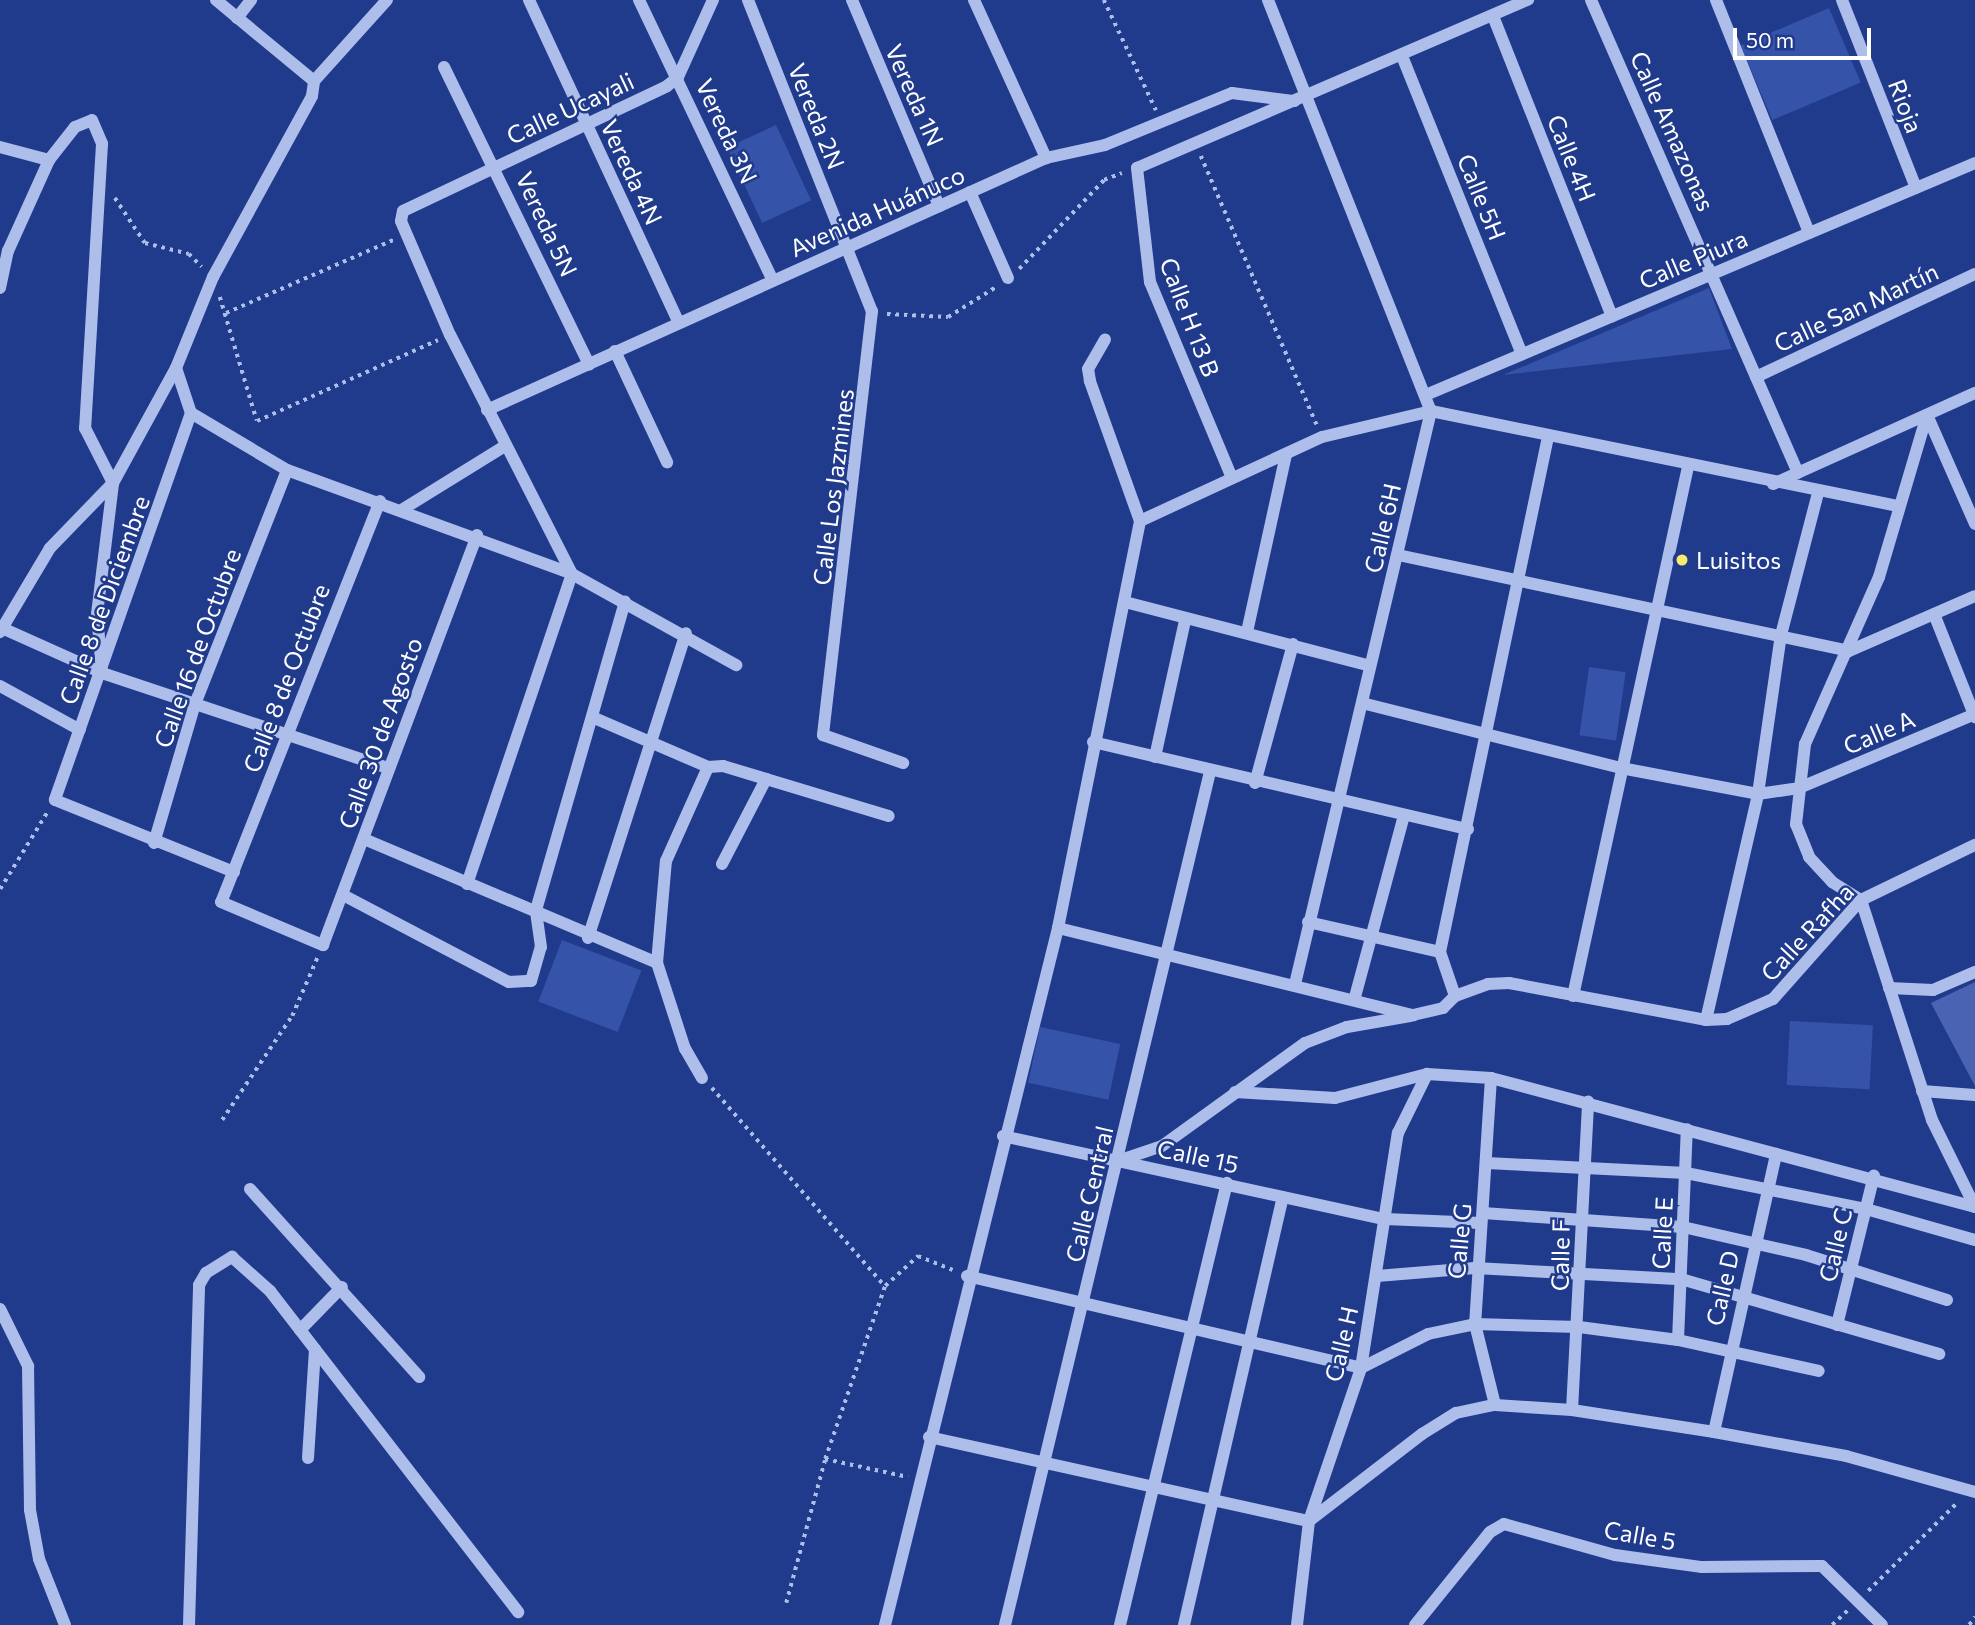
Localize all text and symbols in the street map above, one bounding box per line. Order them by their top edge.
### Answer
scale bar [1737,14,1875,58]
text: 50 m [1746,27,1794,52]
street label: Vereda 1N [880,40,950,150]
street label: Calle Amazonas [1625,47,1721,215]
street label: Vereda 2N [783,59,851,173]
street label: Calle Ucayali [502,66,638,150]
street label: Vereda 3N [690,74,764,188]
street label: Rioja [1883,75,1929,137]
street label: Calle 4H [1542,110,1602,206]
street label: Vereda 4N [595,115,669,229]
street label: Calle 5H [1452,150,1512,244]
street label: Avenida Huánuco [785,160,969,262]
street label: Vereda 5N [510,167,584,281]
street label: Calle Piura [1634,223,1752,295]
street label: Calle H 13 B [1154,253,1226,381]
street label: Calle San Martín [1769,256,1943,358]
street label: Calle Los Jazmines [807,387,859,587]
street label: Calle 6H [1358,480,1406,576]
street label: Calle 8 de Diciembre [53,492,155,708]
street label: Calle 16 de Octubre [148,545,246,751]
place label: Luisitos [1696,546,1781,574]
marker: Luisitos [1674,552,1690,568]
street label: Calle 8 de Octubre [237,580,335,776]
street label: Calle 30 de Agosto [332,634,428,832]
street label: Calle A [1839,704,1919,760]
street label: Calle Rafha [1755,877,1859,987]
street label: Calle Central [1059,1123,1119,1265]
street label: Calle 15 [1155,1133,1241,1179]
street label: Calle E [1646,1196,1678,1270]
street label: Calle G [1441,1202,1477,1280]
street label: Calle C [1813,1205,1857,1285]
street label: Calle F [1545,1219,1575,1291]
street label: Calle D [1699,1248,1745,1328]
street label: Calle H [1318,1304,1364,1384]
street label: Calle 5 [1602,1515,1678,1555]

